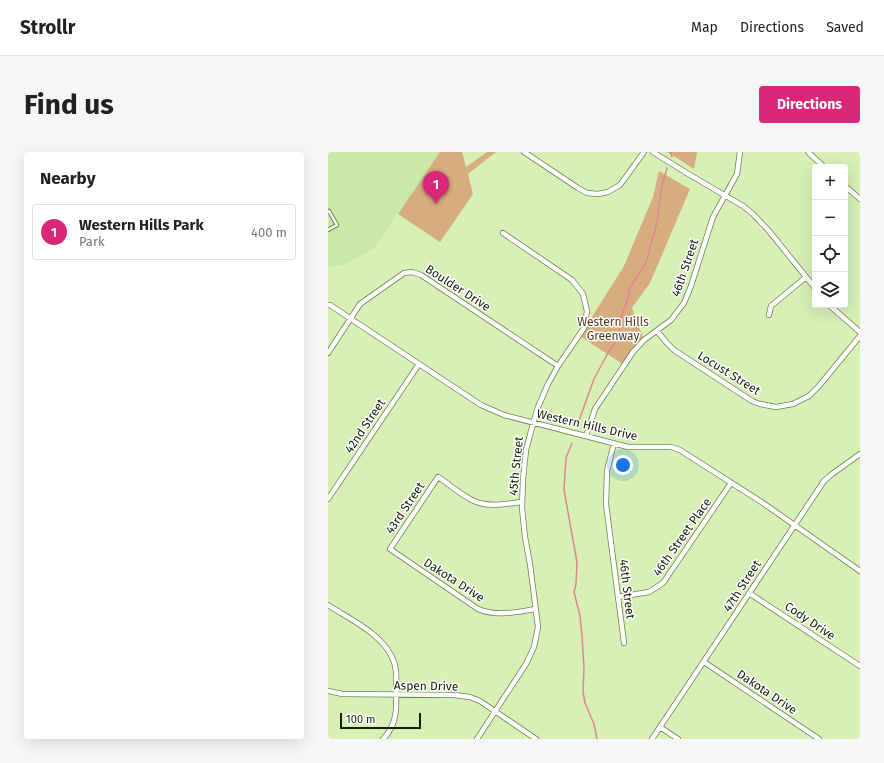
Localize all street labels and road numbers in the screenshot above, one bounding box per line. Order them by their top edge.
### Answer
street label: 46th Street [669,237,702,299]
street label: Boulder Drive [423,262,493,314]
street label: Locust Street [695,348,763,398]
street label: 42nd Street [342,396,389,456]
street label: Western Hills Drive [535,407,639,443]
street label: 45th Street [506,435,526,496]
street label: 43rd Street [383,479,428,537]
street label: 46th Street Place [650,495,714,579]
street label: Dakota Drive [421,555,487,605]
street label: 47th Street [720,557,764,614]
street label: 46th Street [616,558,638,620]
street label: Cody Drive [782,599,838,643]
street label: Dakota Drive [734,667,800,717]
street label: Aspen Drive [394,678,458,694]

